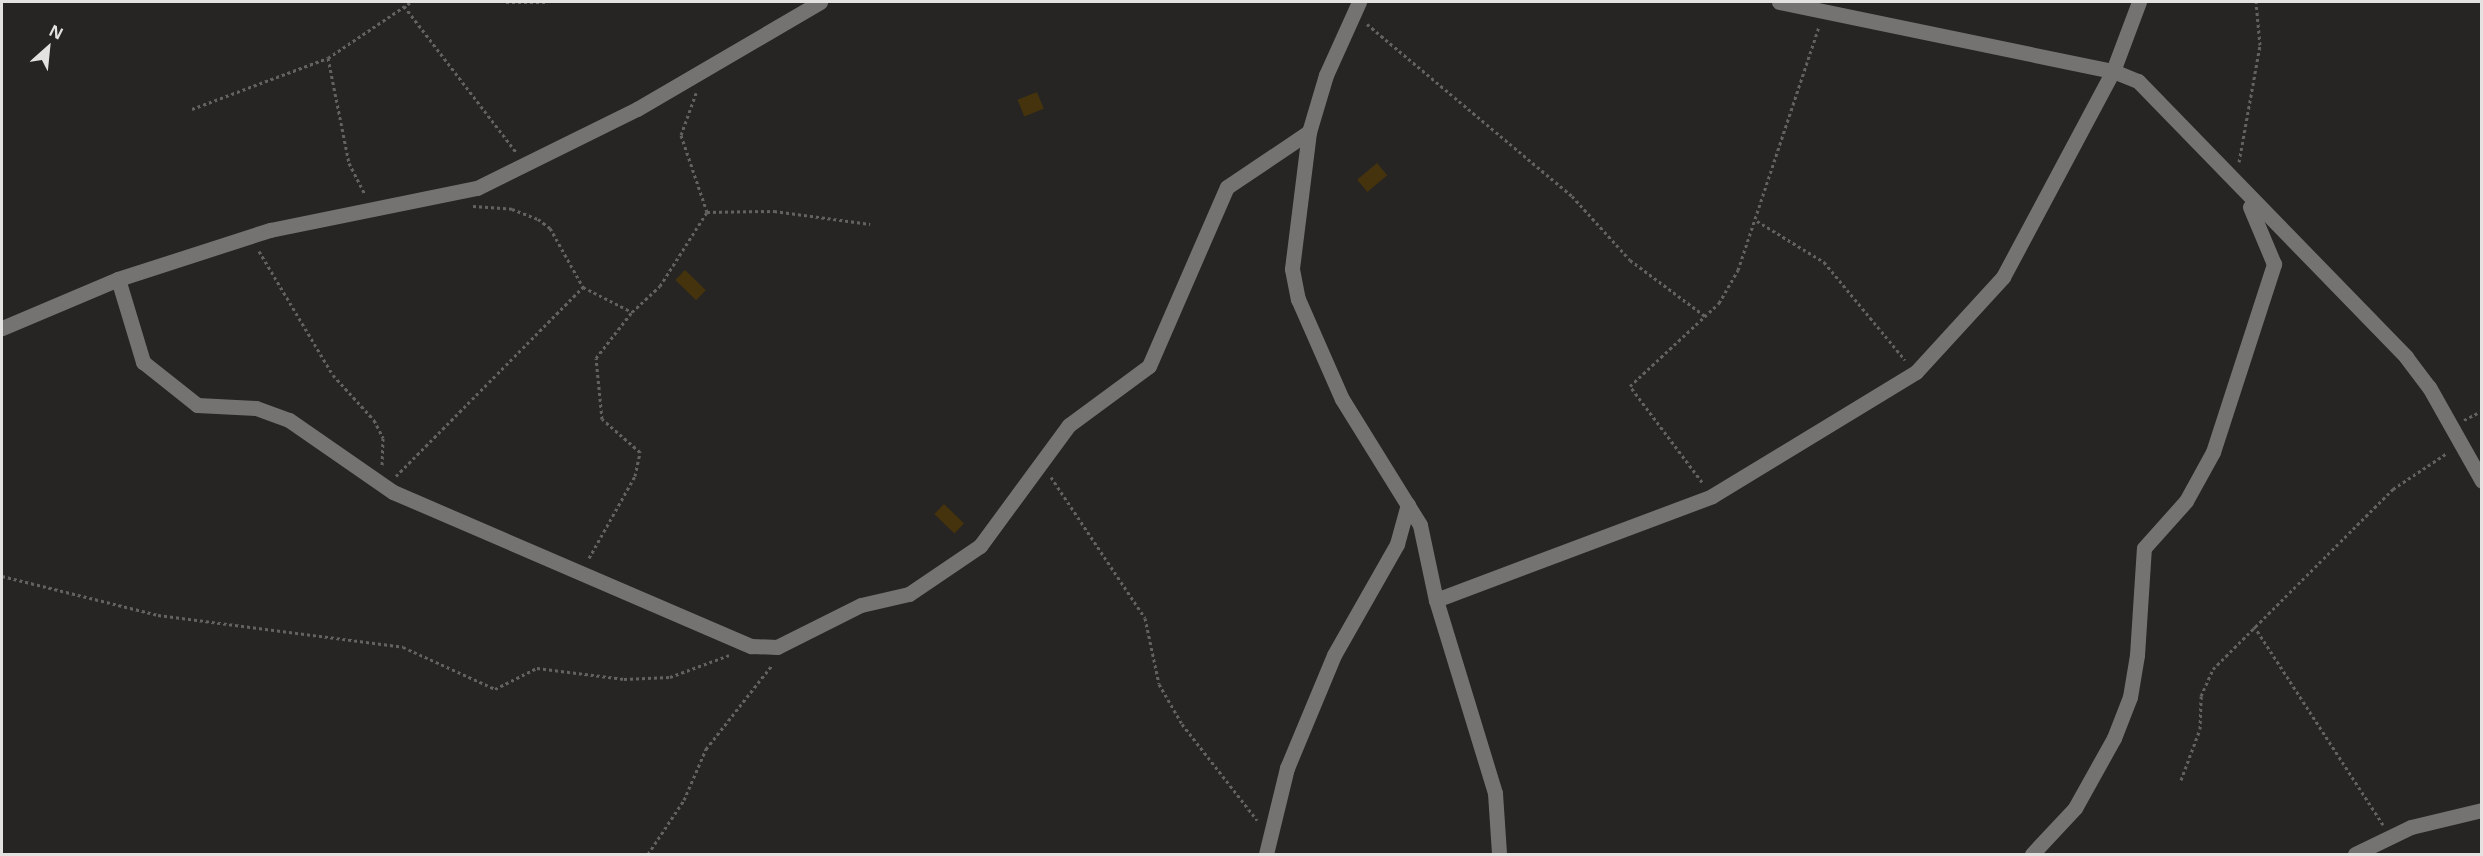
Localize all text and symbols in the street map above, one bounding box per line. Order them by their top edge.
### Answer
north arrow [18,18,78,78]
text: N [45,19,67,45]

